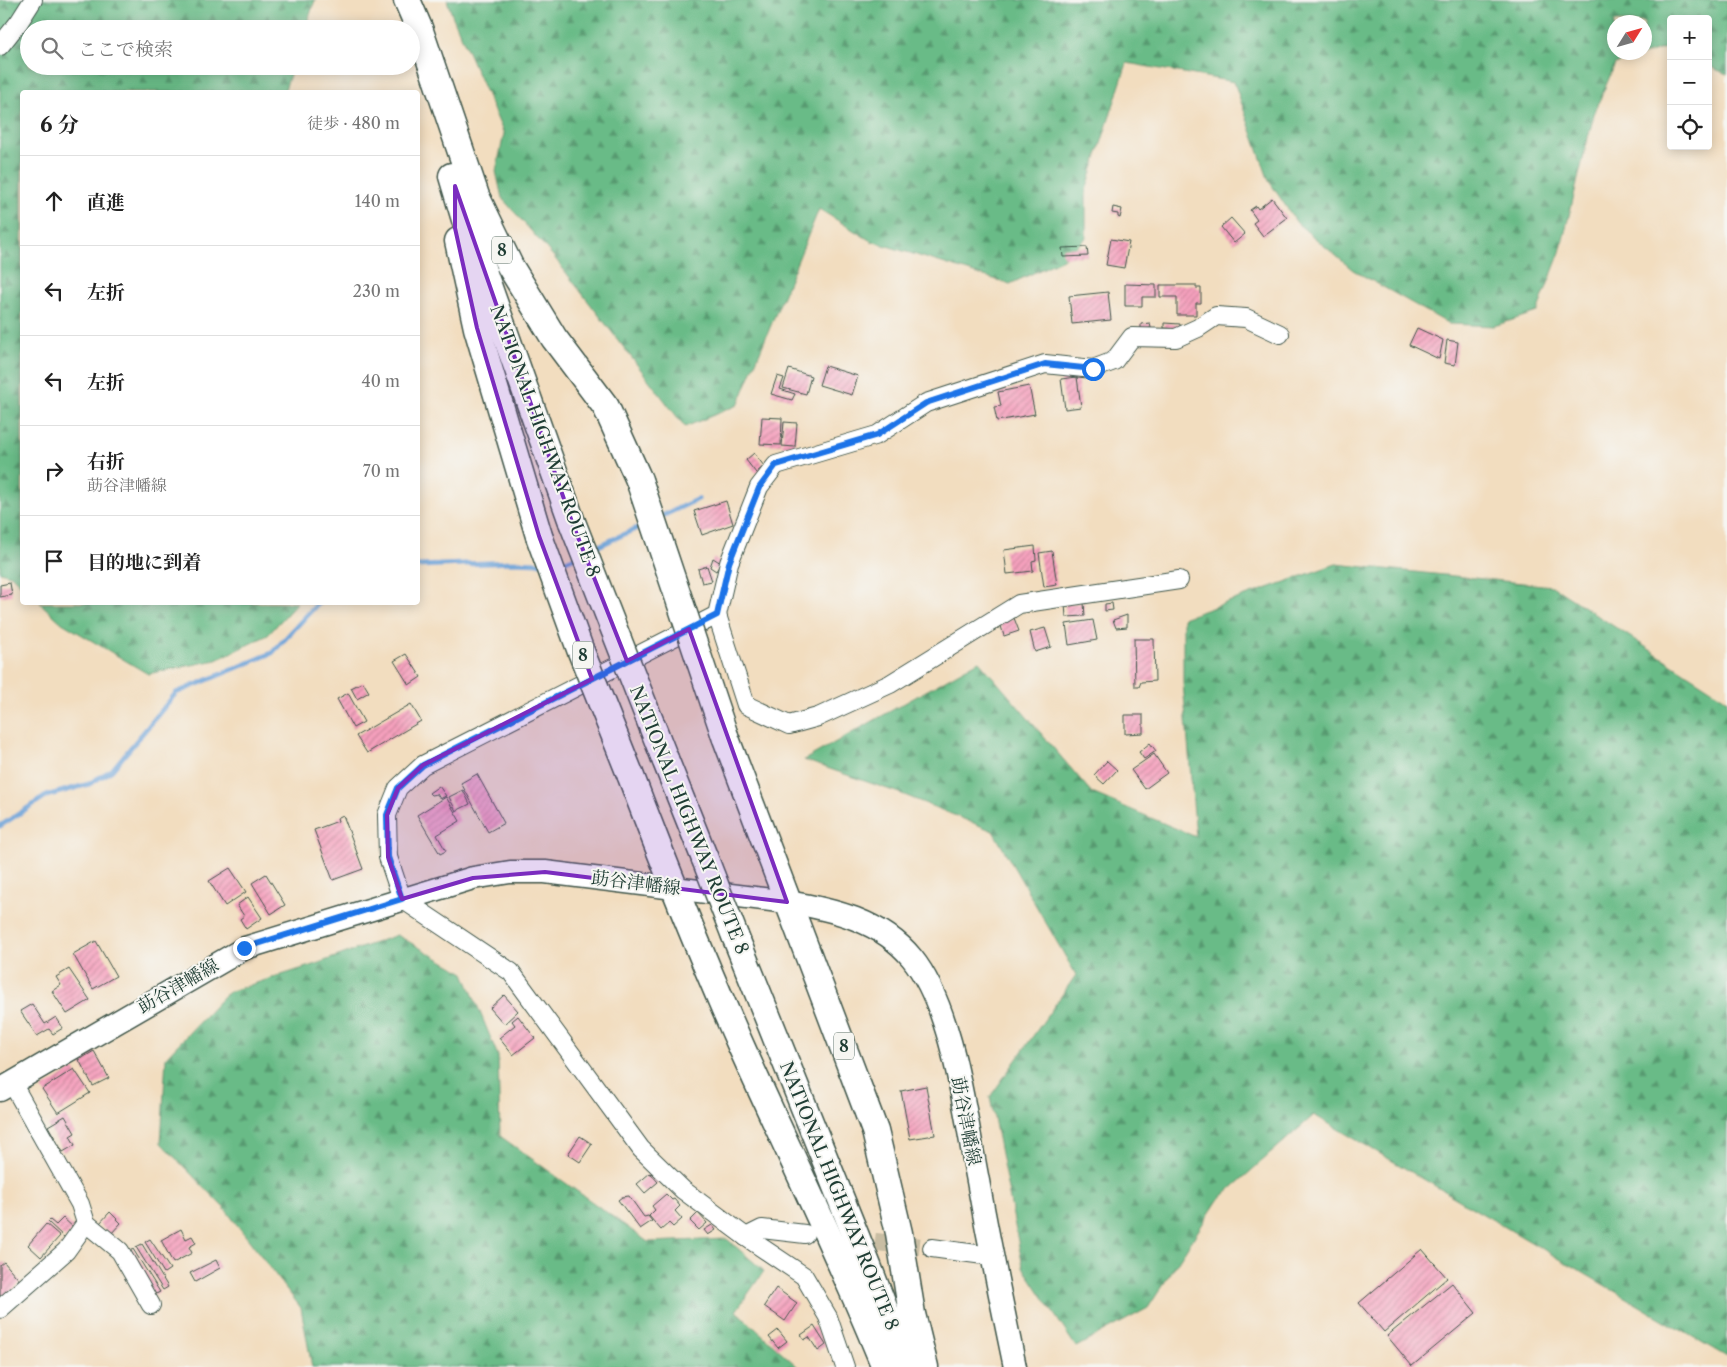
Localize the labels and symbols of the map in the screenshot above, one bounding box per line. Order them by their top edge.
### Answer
north arrow [1607,15,1652,60]
road number: 8 [492,236,512,264]
street label: NATIONAL HIGHWAY ROUTE 8 [485,302,605,580]
route start [1082,358,1105,381]
road number: 8 [573,642,593,668]
street label: NATIONAL HIGHWAY ROUTE 8 [625,682,753,958]
street label: 莇谷津幡線 [590,867,682,899]
route end [233,937,256,960]
street label: 莇谷津幡線 [134,954,222,1018]
road number: 8 [834,1032,854,1060]
street label: NATIONAL HIGHWAY ROUTE 8 [775,1058,903,1334]
street label: 莇谷津幡線 [947,1075,985,1167]

